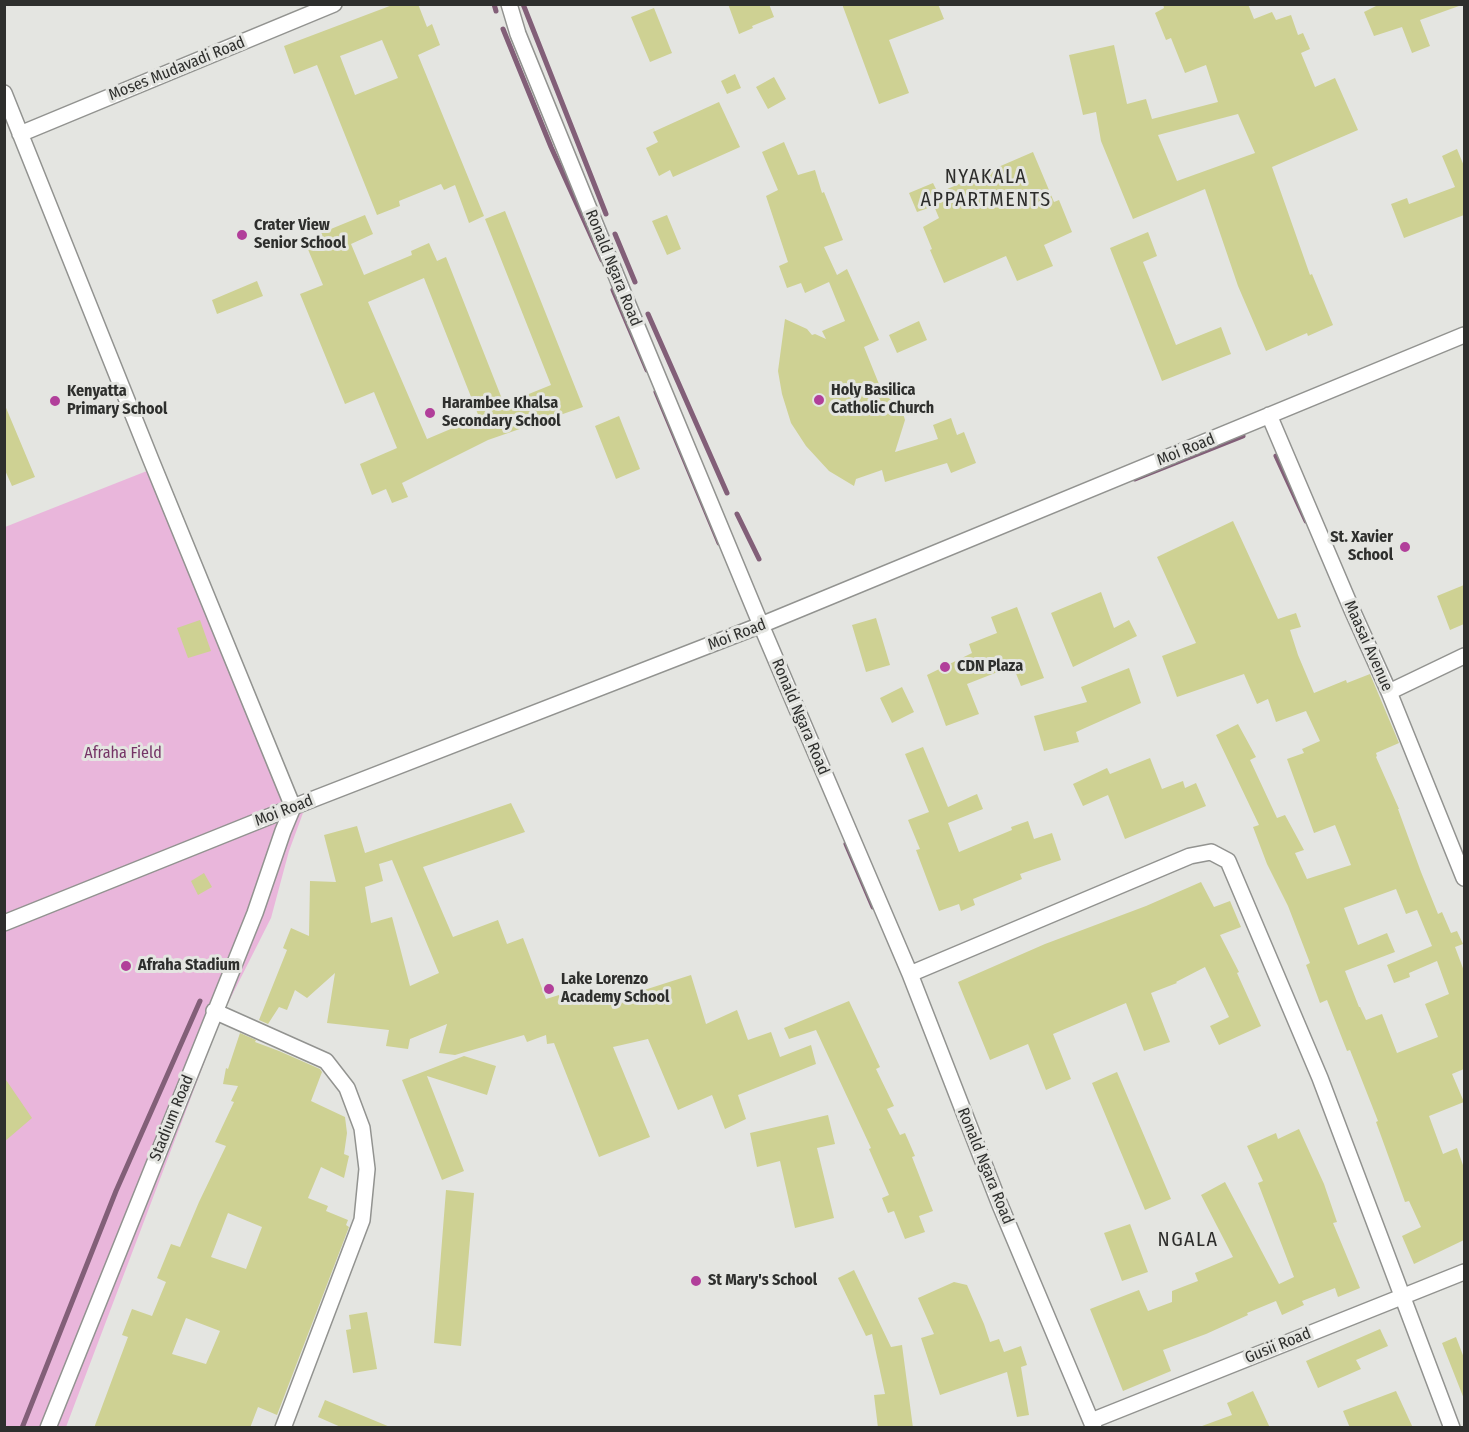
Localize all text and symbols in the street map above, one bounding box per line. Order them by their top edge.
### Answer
street label: Moses Mudavadi Road [106,33,248,105]
district label: NYAKALA APPARTMENTS [920,165,1052,212]
street label: Ronald Ngara Road [581,207,645,329]
place label: Crater View Senior School [254,216,346,254]
marker: Crater View Senior School [235,228,249,242]
place label: Holy Basilica Catholic Church [831,381,934,419]
place label: Kenyatta Primary School [67,382,167,420]
marker: Holy Basilica Catholic Church [812,393,826,407]
marker: Kenyatta Primary School [48,394,62,408]
place label: Harambee Khalsa Secondary School [442,394,561,432]
marker: Harambee Khalsa Secondary School [423,406,437,420]
street label: Moi Road [1154,430,1218,470]
place label: St. Xavier School [1330,528,1393,566]
marker: St. Xavier School [1398,540,1412,554]
street label: Maasai Avenue [1339,598,1397,694]
street label: Moi Road [705,615,769,655]
street label: Ronald Ngara Road [767,656,833,778]
place label: CDN Plaza [957,657,1023,677]
marker: CDN Plaza [938,660,952,674]
park label: Afraha Field [84,744,162,764]
street label: Moi Road [252,791,316,831]
place label: Afraha Stadium [138,956,240,976]
marker: Afraha Stadium [119,959,133,973]
place label: Lake Lorenzo Academy School [561,970,669,1008]
marker: Lake Lorenzo Academy School [542,982,556,996]
street label: Stadium Road [146,1072,198,1164]
street label: Ronald Ngara Road [953,1105,1017,1227]
district label: NGALA [1158,1228,1218,1252]
place label: St Mary's School [708,1271,817,1291]
marker: St Mary's School [689,1274,703,1288]
street label: Gusii Road [1242,1324,1314,1368]

